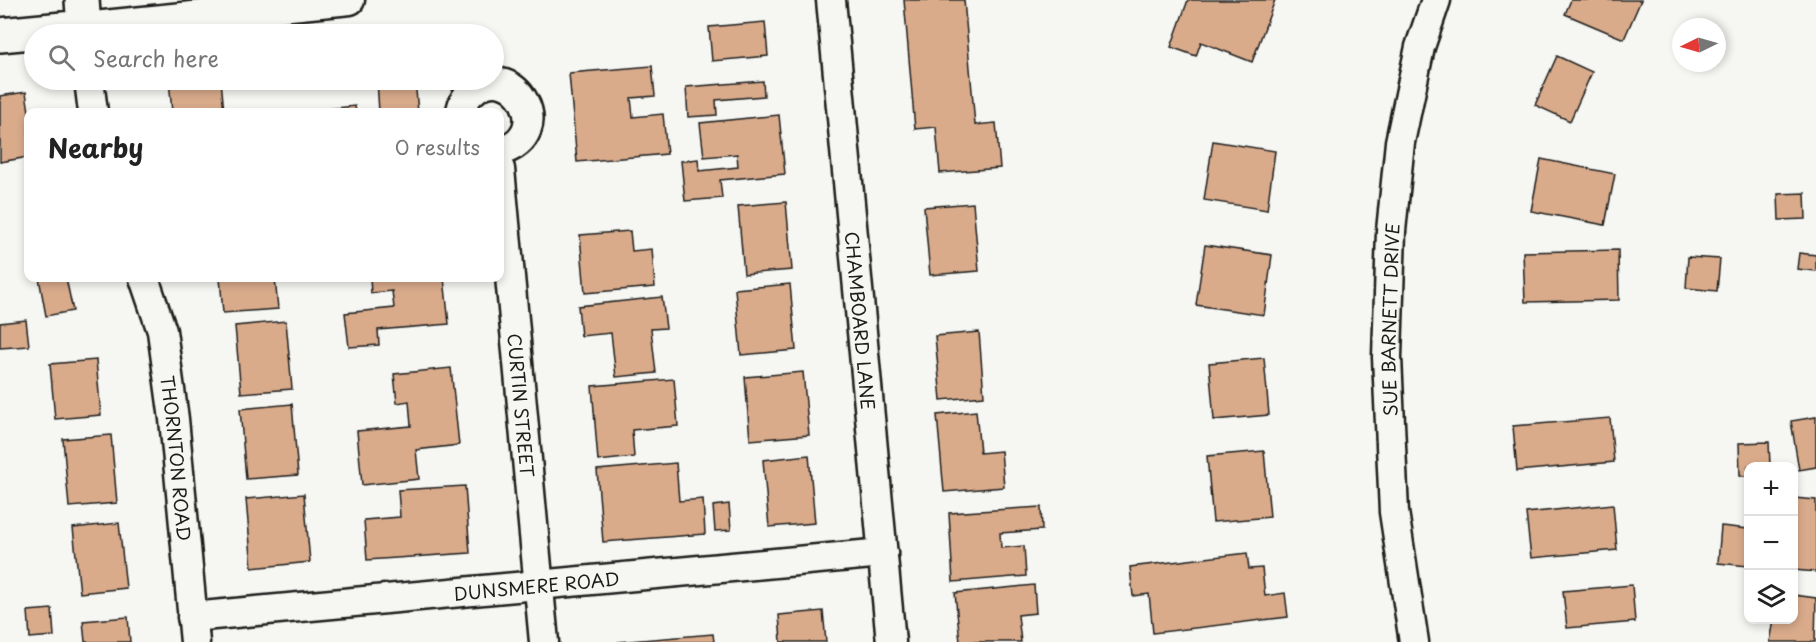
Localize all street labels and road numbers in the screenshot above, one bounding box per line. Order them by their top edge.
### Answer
street label: SUE BARNETT DRIVE [1373,222,1405,417]
street label: CHAMBOARD LANE [839,230,883,411]
street label: CURTIN STREET [502,332,542,479]
street label: THORNTON ROAD [155,374,199,542]
street label: DUNSMERE ROAD [453,564,620,606]

